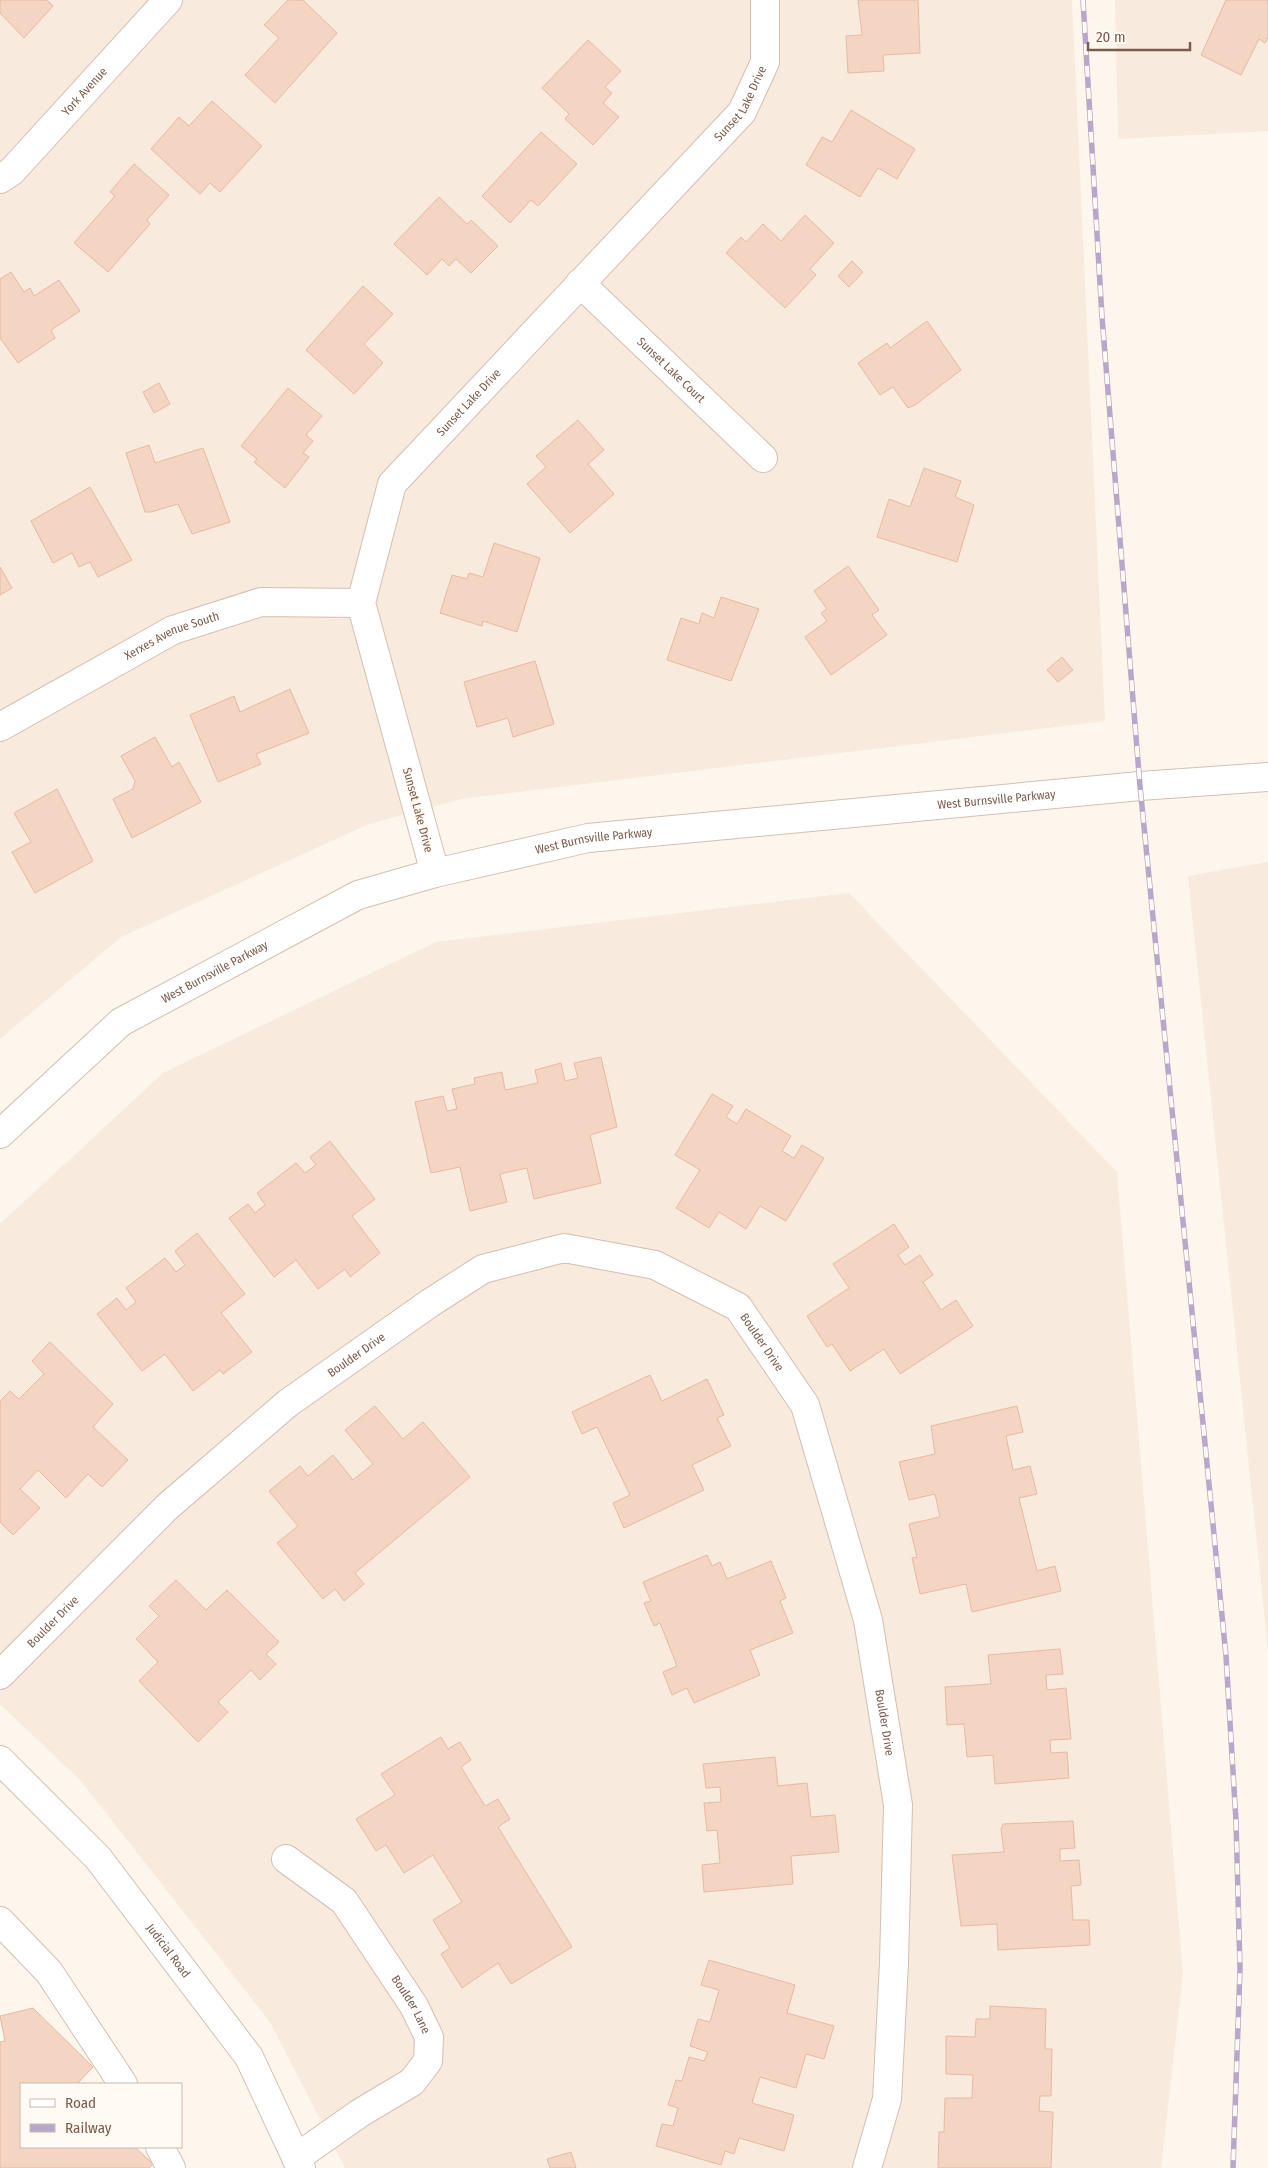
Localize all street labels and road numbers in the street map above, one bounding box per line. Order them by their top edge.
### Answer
street label: York Avenue [59,64,110,119]
street label: Sunset Lake Drive [711,64,769,144]
street label: Sunset Lake Court [634,334,708,406]
street label: Sunset Lake Drive [434,366,504,439]
street label: Xerxes Avenue South [122,609,221,663]
street label: Sunset Lake Drive [400,766,436,854]
street label: West Burnsville Parkway [937,787,1057,812]
street label: West Burnsville Parkway [534,825,654,857]
street label: West Burnsville Parkway [159,937,271,1006]
street label: Boulder Drive [737,1311,787,1374]
street label: Boulder Drive [325,1330,388,1380]
street label: Boulder Drive [24,1593,82,1651]
street label: Boulder Drive [872,1688,897,1757]
street label: Judicial Road [143,1921,193,1980]
street label: Boulder Lane [389,1973,433,2036]

